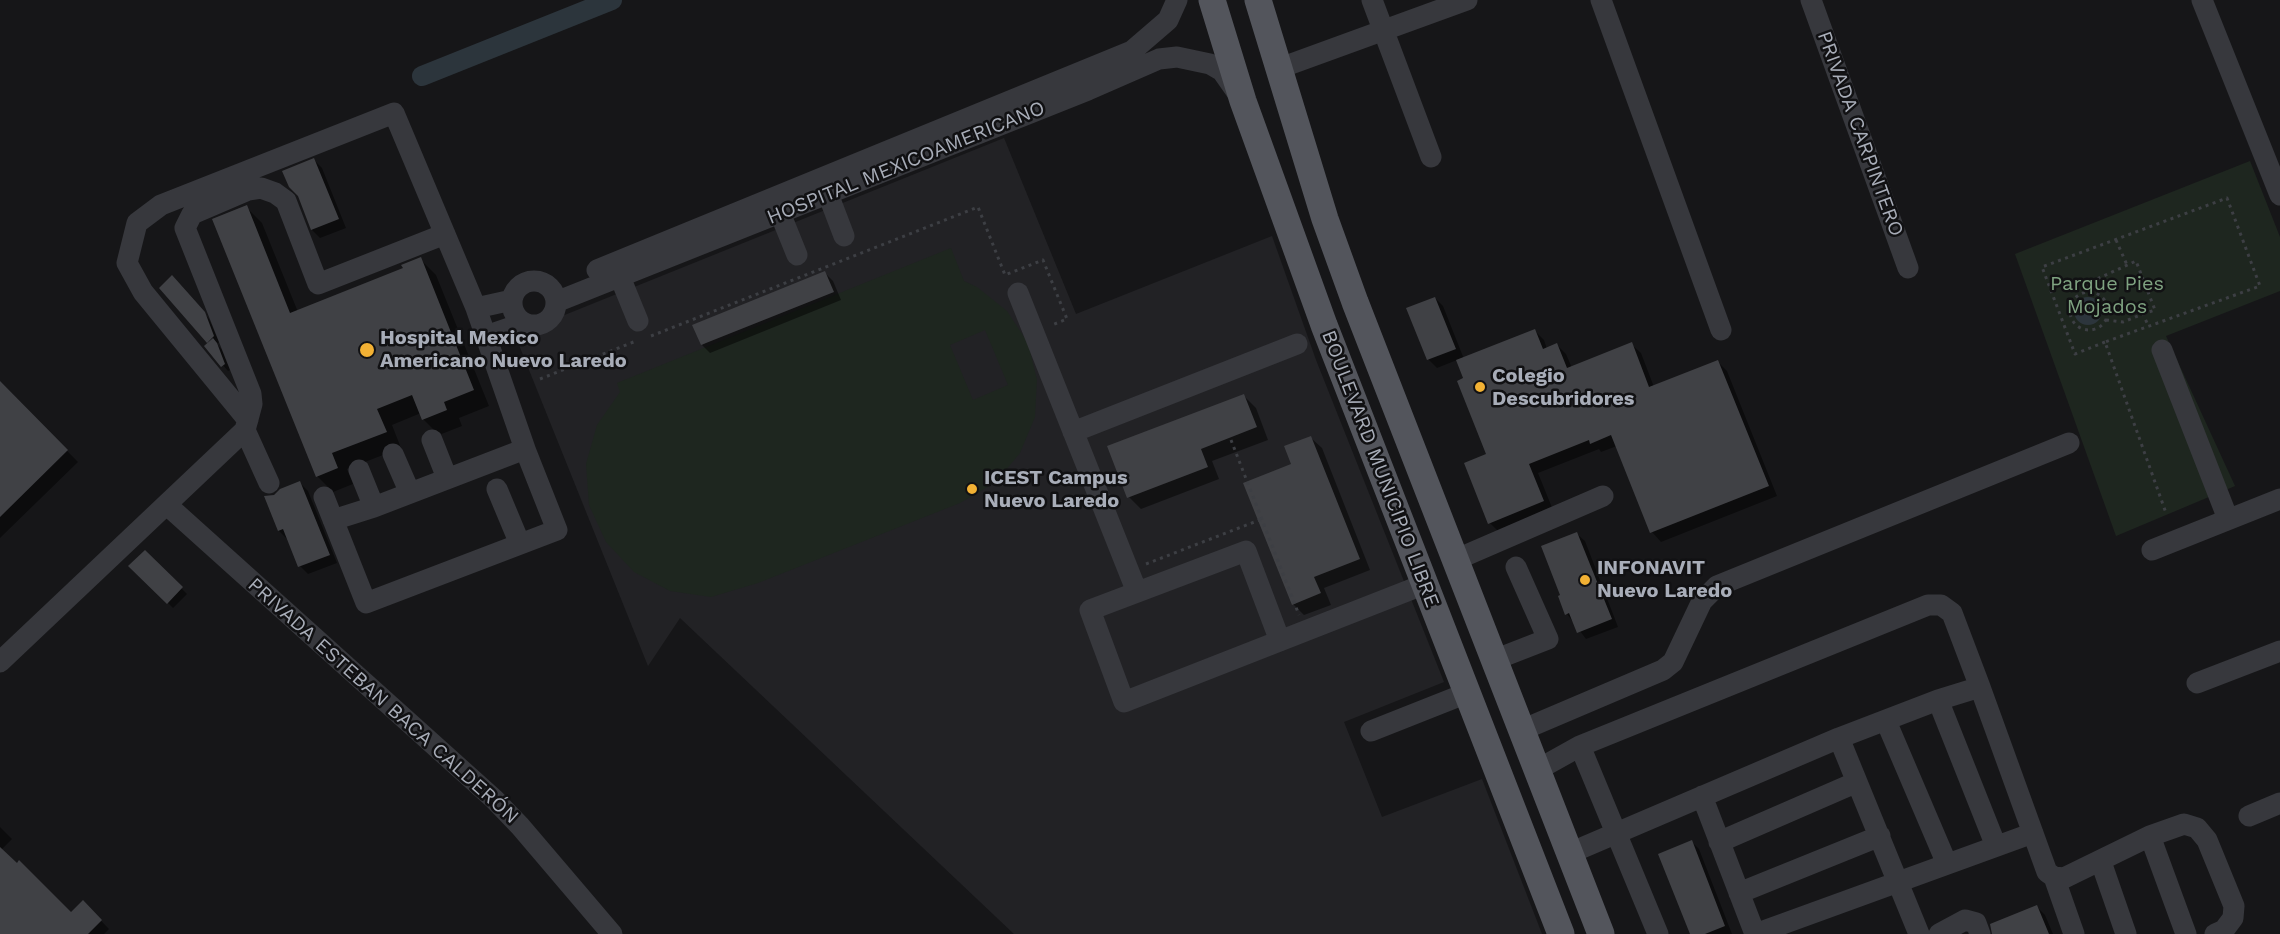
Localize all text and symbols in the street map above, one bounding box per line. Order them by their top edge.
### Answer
street label: PRIVADA CARPINTERO [1812,28,1908,240]
street label: HOSPITAL MEXICOAMERICANO [764,96,1048,230]
park label: Parque Pies Mojados [2050,272,2164,319]
place label: Hospital Mexico Americano Nuevo Laredo [380,326,627,373]
street label: BOULEVARD MUNICIPIO LIBRE [1316,327,1444,611]
marker: Hospital Mexico Americano Nuevo Laredo [358,341,376,359]
place label: Colegio Descubridores [1492,364,1634,411]
marker: Colegio Descubridores [1473,380,1487,394]
place label: ICEST Campus Nuevo Laredo [984,466,1128,513]
marker: ICEST Campus Nuevo Laredo [965,482,979,496]
place label: INFONAVIT Nuevo Laredo [1597,556,1732,603]
street label: PRIVADA ESTEBAN BACA CALDERÓN [243,573,523,829]
marker: INFONAVIT Nuevo Laredo [1578,573,1592,587]

